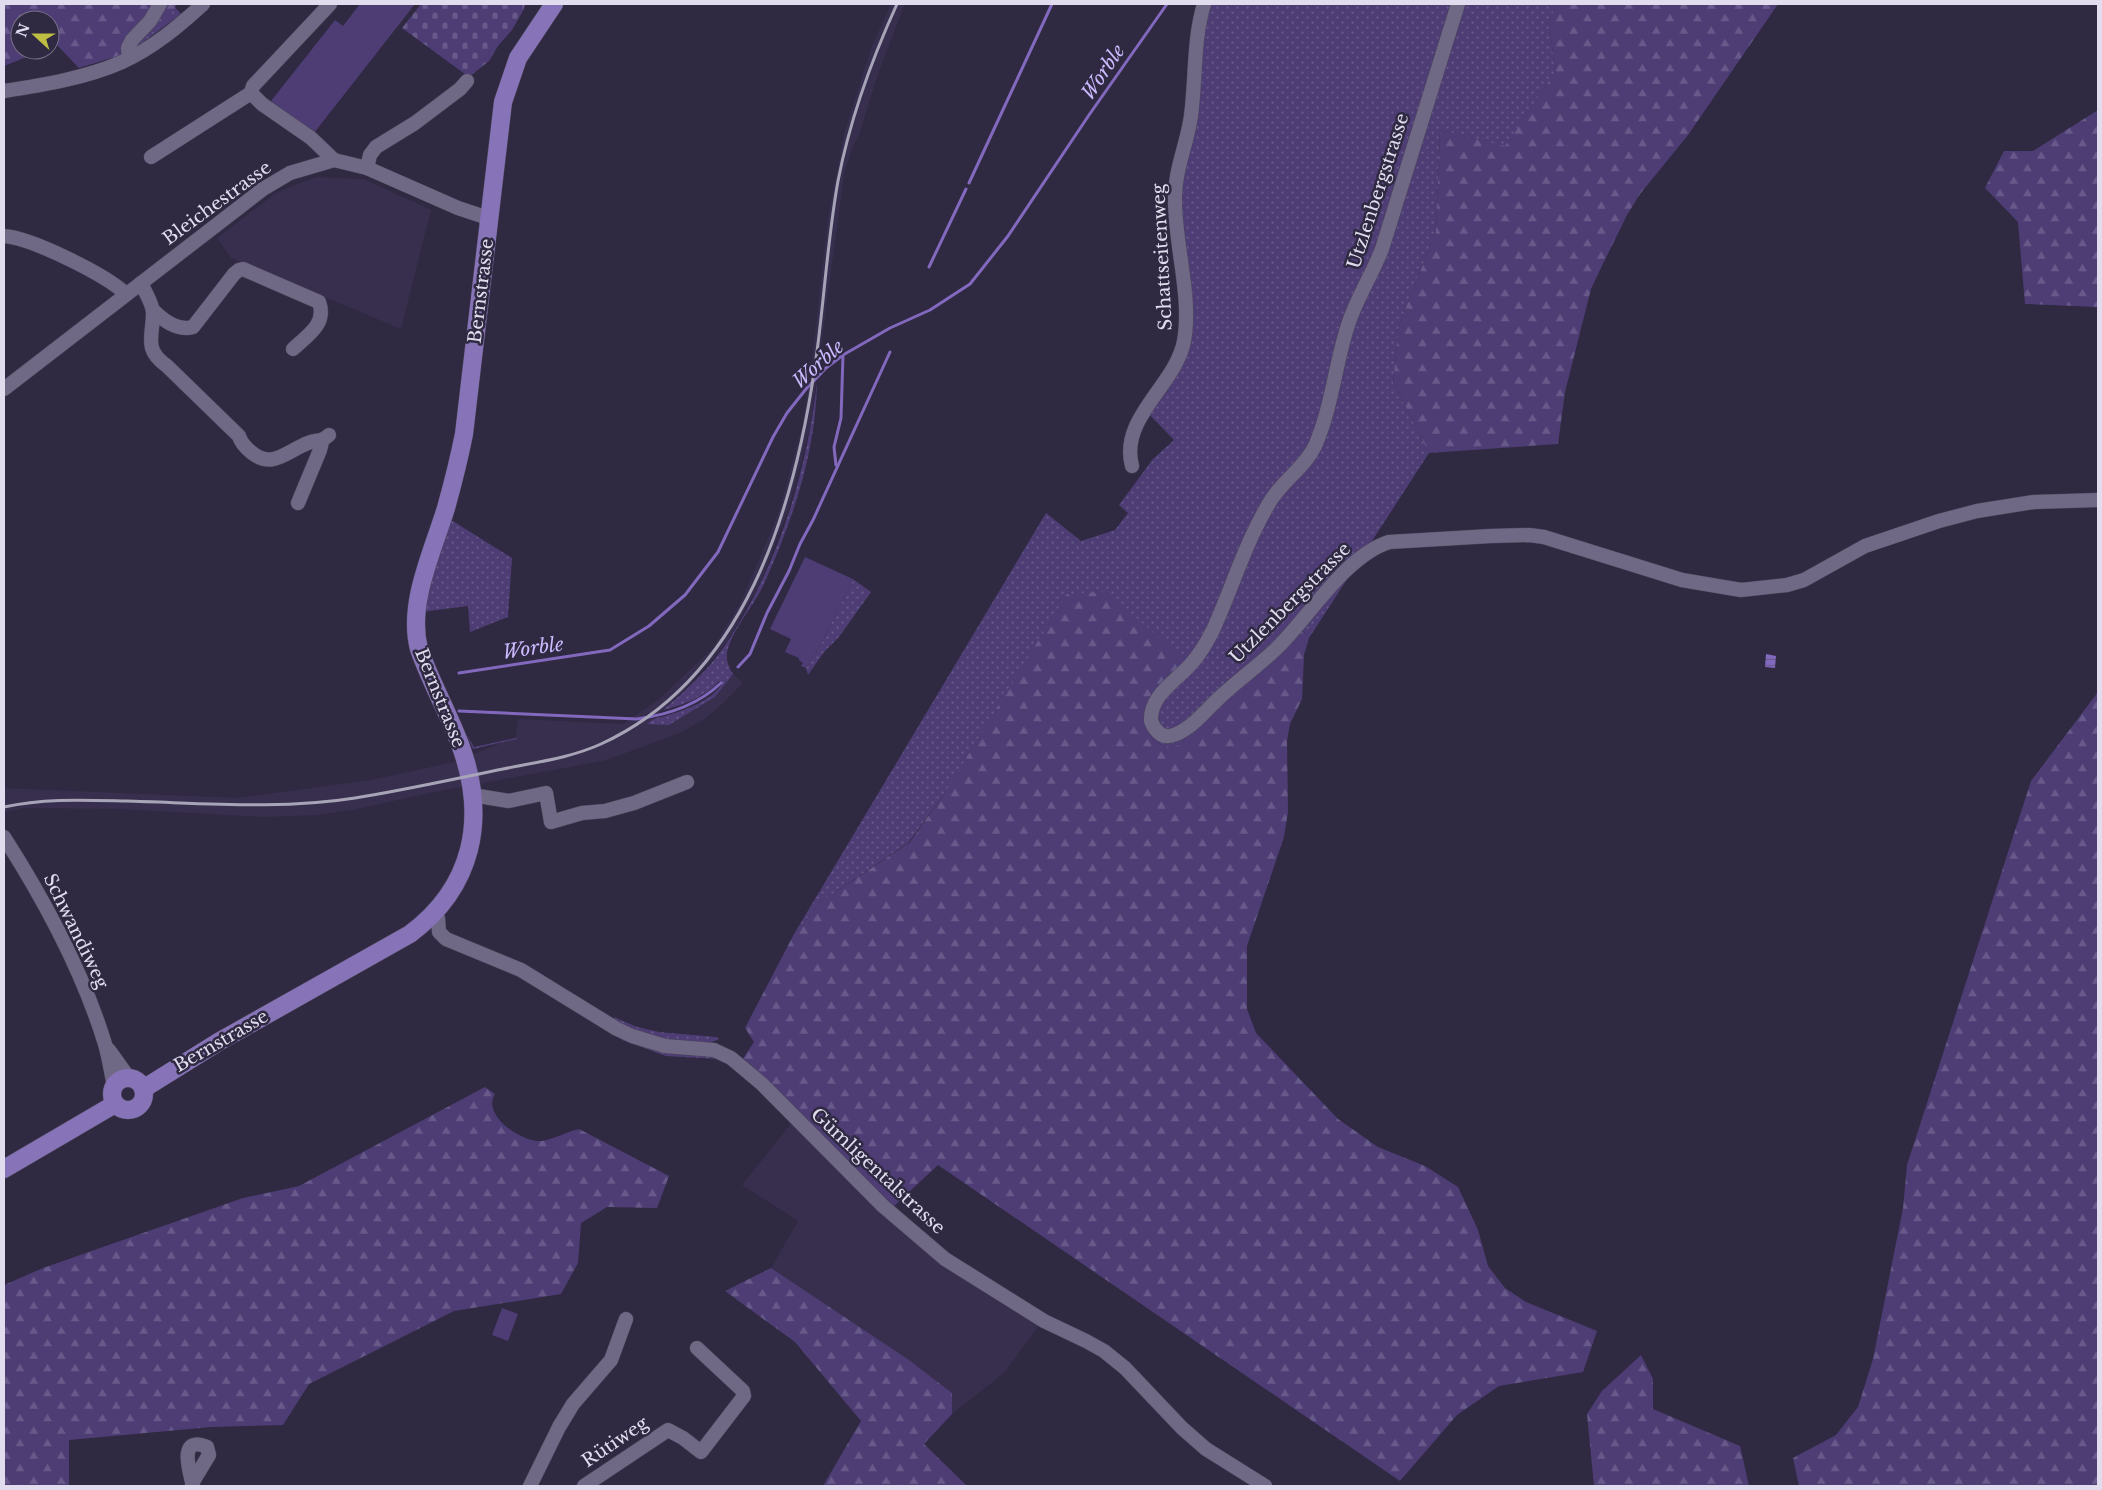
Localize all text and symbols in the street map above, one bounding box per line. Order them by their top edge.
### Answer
north arrow [10,10,60,60]
text: N [12,21,34,40]
water label: Worble [1076,40,1130,104]
street label: Utzlenbergstrasse [1342,111,1414,271]
street label: Bleichestrasse [158,156,276,250]
street label: Schattseitenweg [1147,183,1177,331]
street label: Bernstrasse [464,237,498,345]
water label: Worble [788,335,849,393]
street label: Utzlenbergstrasse [1225,538,1355,668]
water label: Worble [501,632,565,664]
street label: Bernstrasse [410,645,470,751]
street label: Schwandiweg [39,870,113,992]
street label: Bernstrasse [170,1005,272,1077]
street label: Gümligentalstrasse [806,1103,950,1239]
street label: Rütiweg [578,1412,653,1472]

